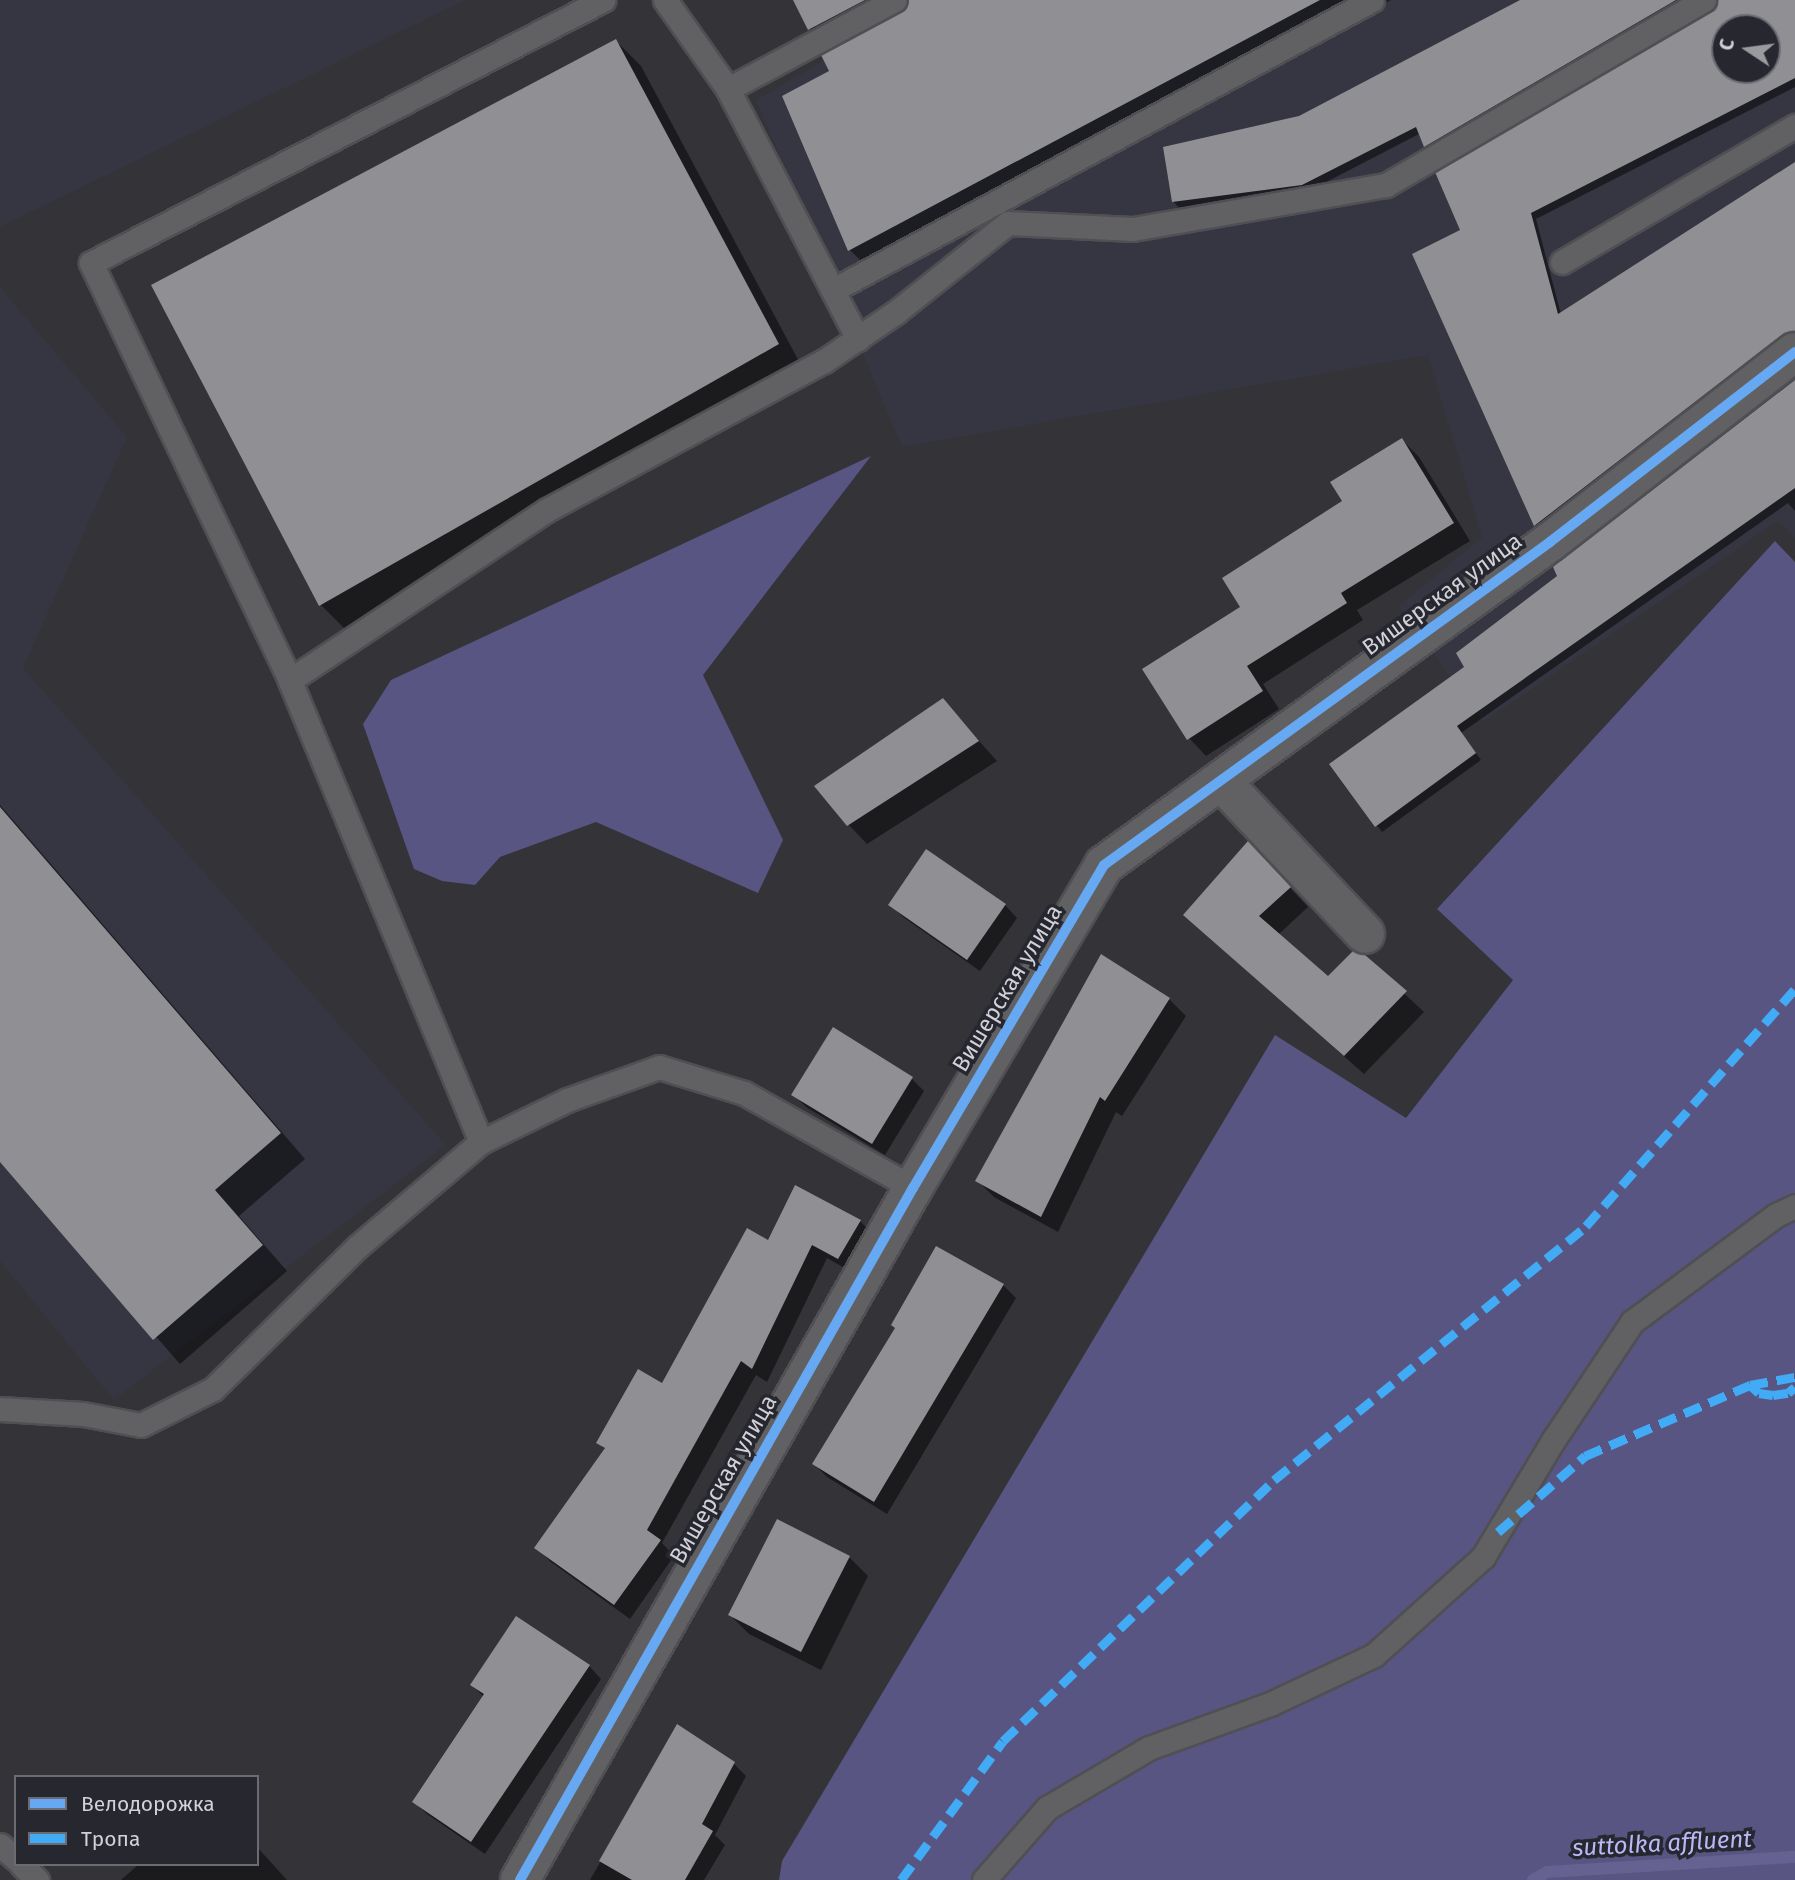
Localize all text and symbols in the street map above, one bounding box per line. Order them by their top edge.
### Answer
north arrow [1711,14,1781,84]
text: С [1715,37,1739,53]
street label: Вишерская улица [1357,527,1527,661]
street label: Вишерская улица [946,899,1068,1077]
street label: Вишерская улица [663,1390,783,1568]
legend [14,1775,259,1866]
text: Велодорожка [81,1791,215,1817]
water label: suttolka affluent [1572,1825,1752,1863]
text: Тропа [81,1826,140,1852]

